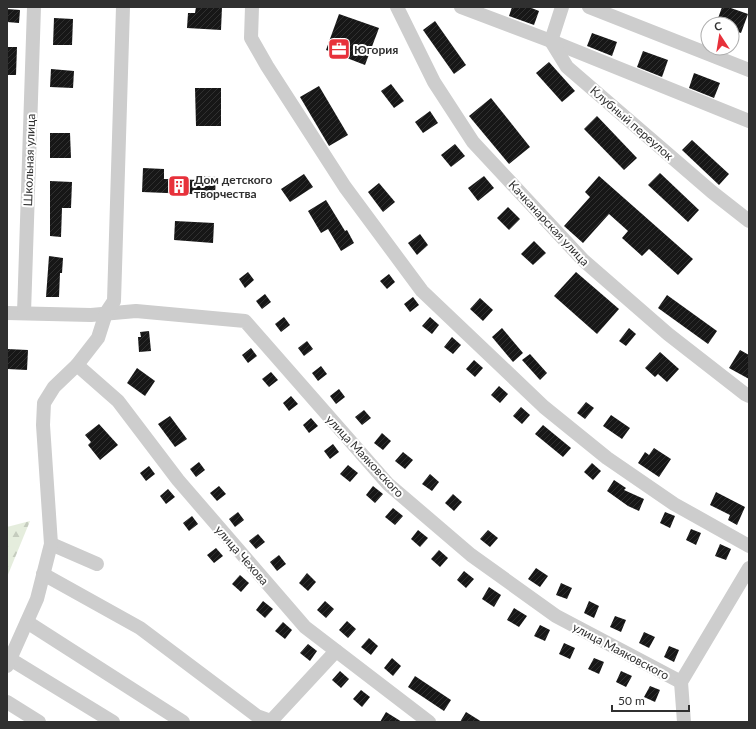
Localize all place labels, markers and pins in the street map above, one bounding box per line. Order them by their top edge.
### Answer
office icon: Югория [326,36,352,62]
place label: Югория [354,42,398,57]
place label: Дом детского творчества [194,172,272,201]
building icon: Дом детского творчества [166,173,192,199]

